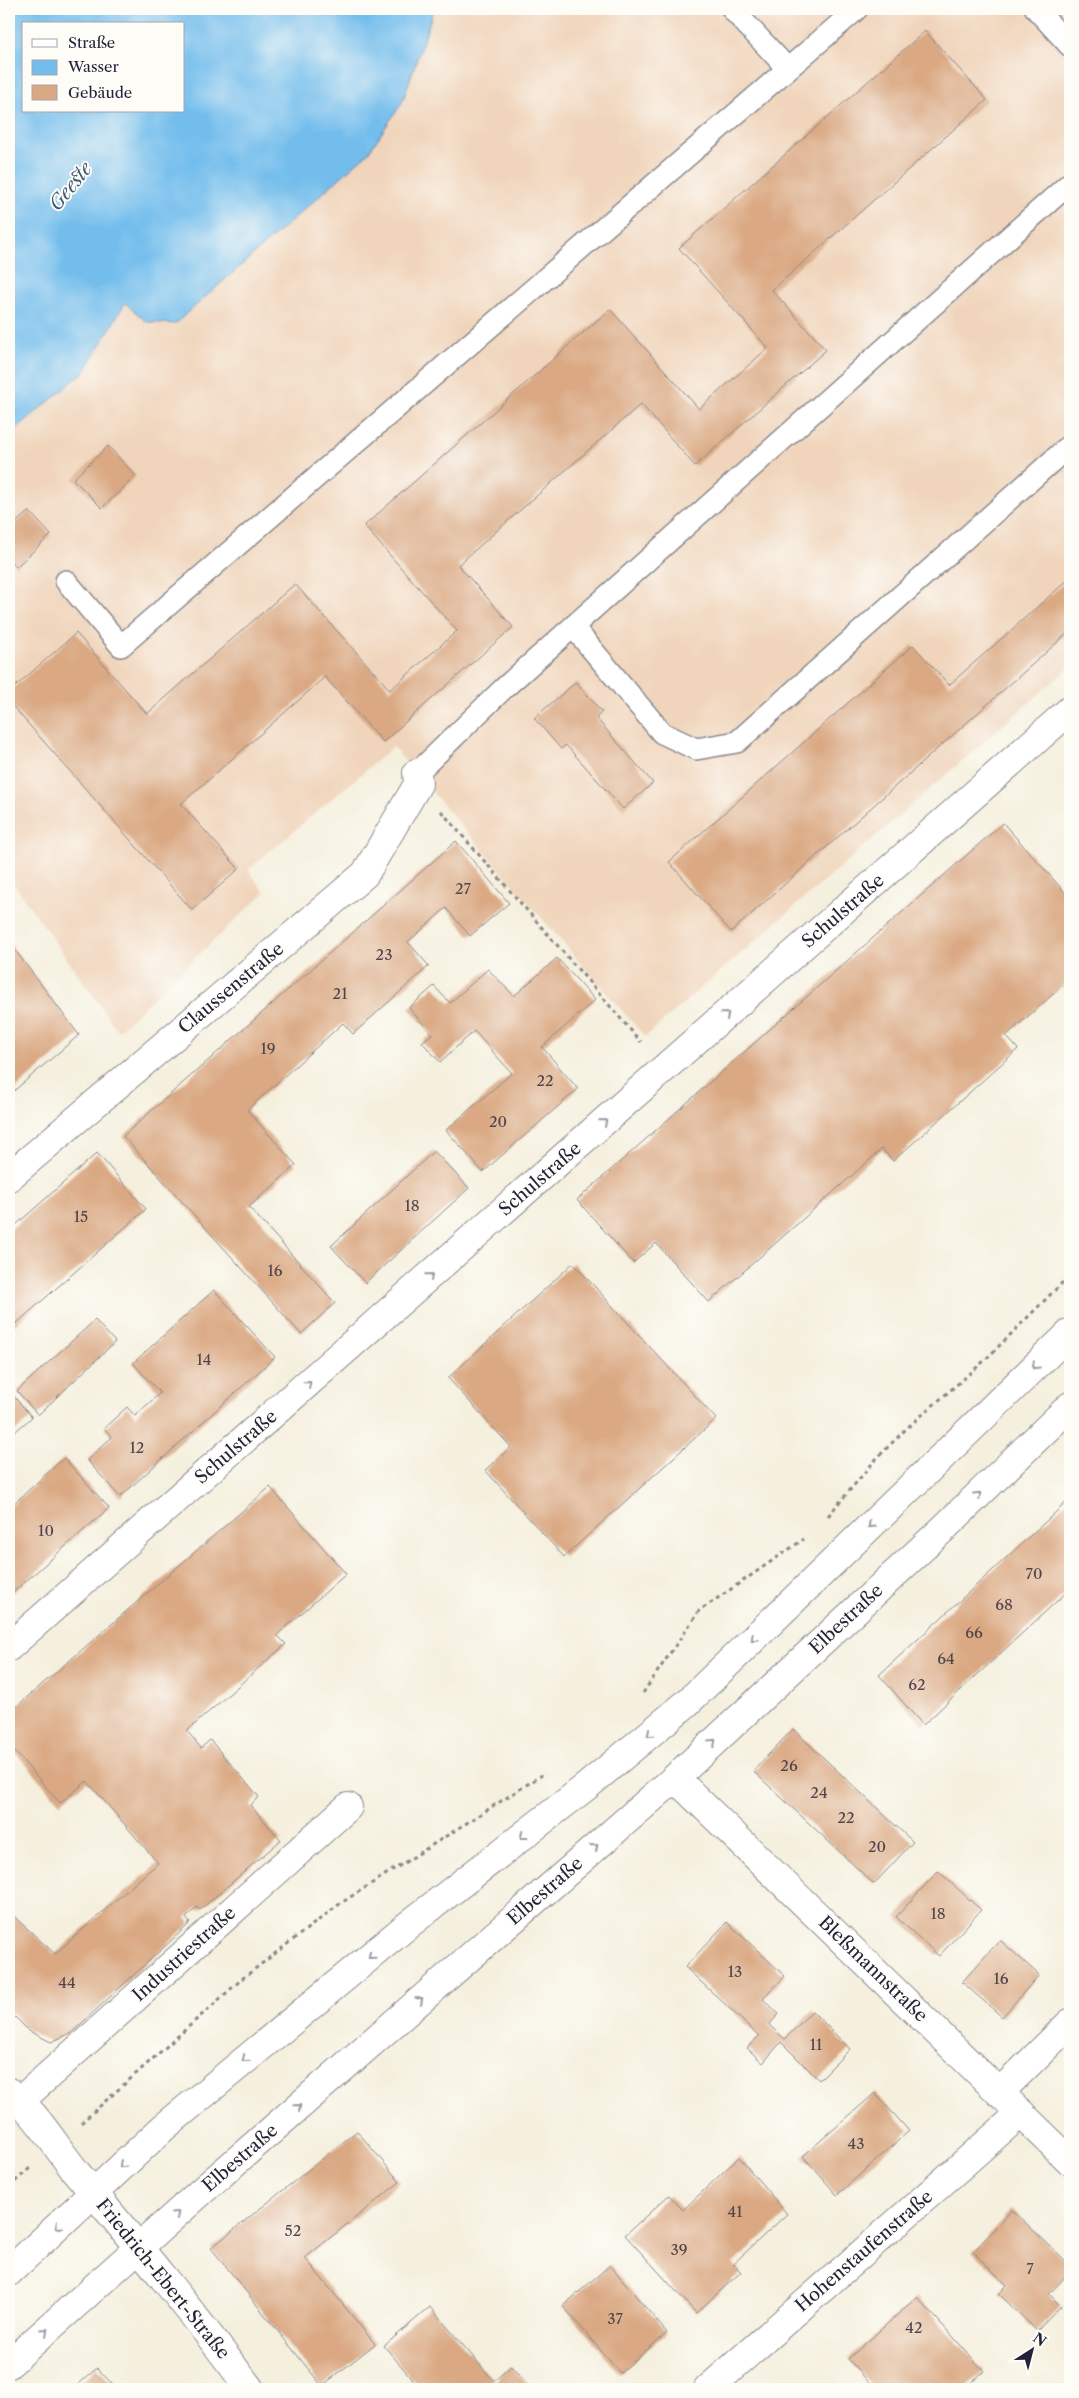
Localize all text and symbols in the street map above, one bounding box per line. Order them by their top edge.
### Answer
legend [22,22,185,112]
text: Straße [68,33,115,52]
text: Wasser [67,57,119,76]
text: Gebäude [68,83,132,102]
water label: Geeste [44,157,97,215]
street label: Schulstraße [797,869,889,953]
house number: 27 [455,879,472,898]
street label: Claussenstraße [174,938,288,1038]
house number: 23 [376,945,392,964]
house number: 21 [333,984,348,1003]
one-way arrow [720,1011,729,1020]
house number: 19 [260,1039,276,1058]
house number: 22 [536,1071,554,1090]
house number: 20 [489,1112,507,1131]
one-way arrow [598,1119,607,1128]
street label: Schulstraße [494,1137,586,1221]
house number: 18 [404,1196,420,1215]
house number: 15 [74,1207,88,1226]
house number: 16 [267,1261,283,1280]
one-way arrow [424,1273,433,1282]
house number: 14 [197,1350,211,1369]
one-way arrow [1032,1361,1041,1370]
one-way arrow [302,1380,311,1389]
street label: Schulstraße [190,1405,282,1489]
house number: 12 [130,1438,144,1457]
one-way arrow [972,1492,981,1501]
one-way arrow [868,1519,877,1528]
house number: 10 [38,1521,54,1540]
house number: 70 [1026,1564,1042,1583]
street label: Elbestraße [805,1579,887,1659]
house number: 68 [995,1595,1013,1614]
house number: 66 [965,1623,983,1642]
one-way arrow [751,1632,760,1641]
house number: 64 [937,1649,955,1668]
house number: 62 [908,1675,926,1694]
one-way arrow [647,1728,656,1737]
one-way arrow [707,1739,716,1748]
house number: 26 [780,1756,798,1775]
house number: 24 [810,1783,828,1802]
house number: 22 [837,1808,855,1827]
one-way arrow [520,1830,529,1838]
house number: 20 [868,1837,886,1856]
one-way arrow [590,1844,599,1853]
street label: Elbestraße [503,1852,587,1930]
street label: Industriestraße [128,1902,240,2006]
house number: 18 [930,1904,946,1923]
street label: Bleßmannstraße [814,1911,932,2027]
one-way arrow [368,1951,377,1959]
house number: 13 [728,1962,742,1981]
house number: 16 [993,1969,1009,1988]
house number: 44 [58,1973,76,1992]
one-way arrow [415,1997,424,2006]
house number: 11 [810,2035,823,2054]
one-way arrow [242,2054,251,2063]
one-way arrow [292,2104,301,2113]
street label: Elbestraße [198,2119,282,2197]
house number: 43 [848,2134,864,2153]
one-way arrow [119,2159,128,2168]
street label: Hohenstaufenstraße [791,2185,937,2317]
street label: Friedrich-Ebert-Straße [92,2194,234,2364]
house number: 41 [728,2202,743,2221]
one-way arrow [170,2211,179,2220]
one-way arrow [54,2220,63,2229]
house number: 52 [285,2221,301,2240]
house number: 39 [670,2240,688,2259]
house number: 7 [1026,2259,1034,2278]
house number: 37 [607,2309,623,2328]
house number: 42 [905,2318,923,2337]
north arrow [1006,2326,1056,2376]
one-way arrow [39,2328,48,2337]
text: N [1029,2329,1050,2350]

